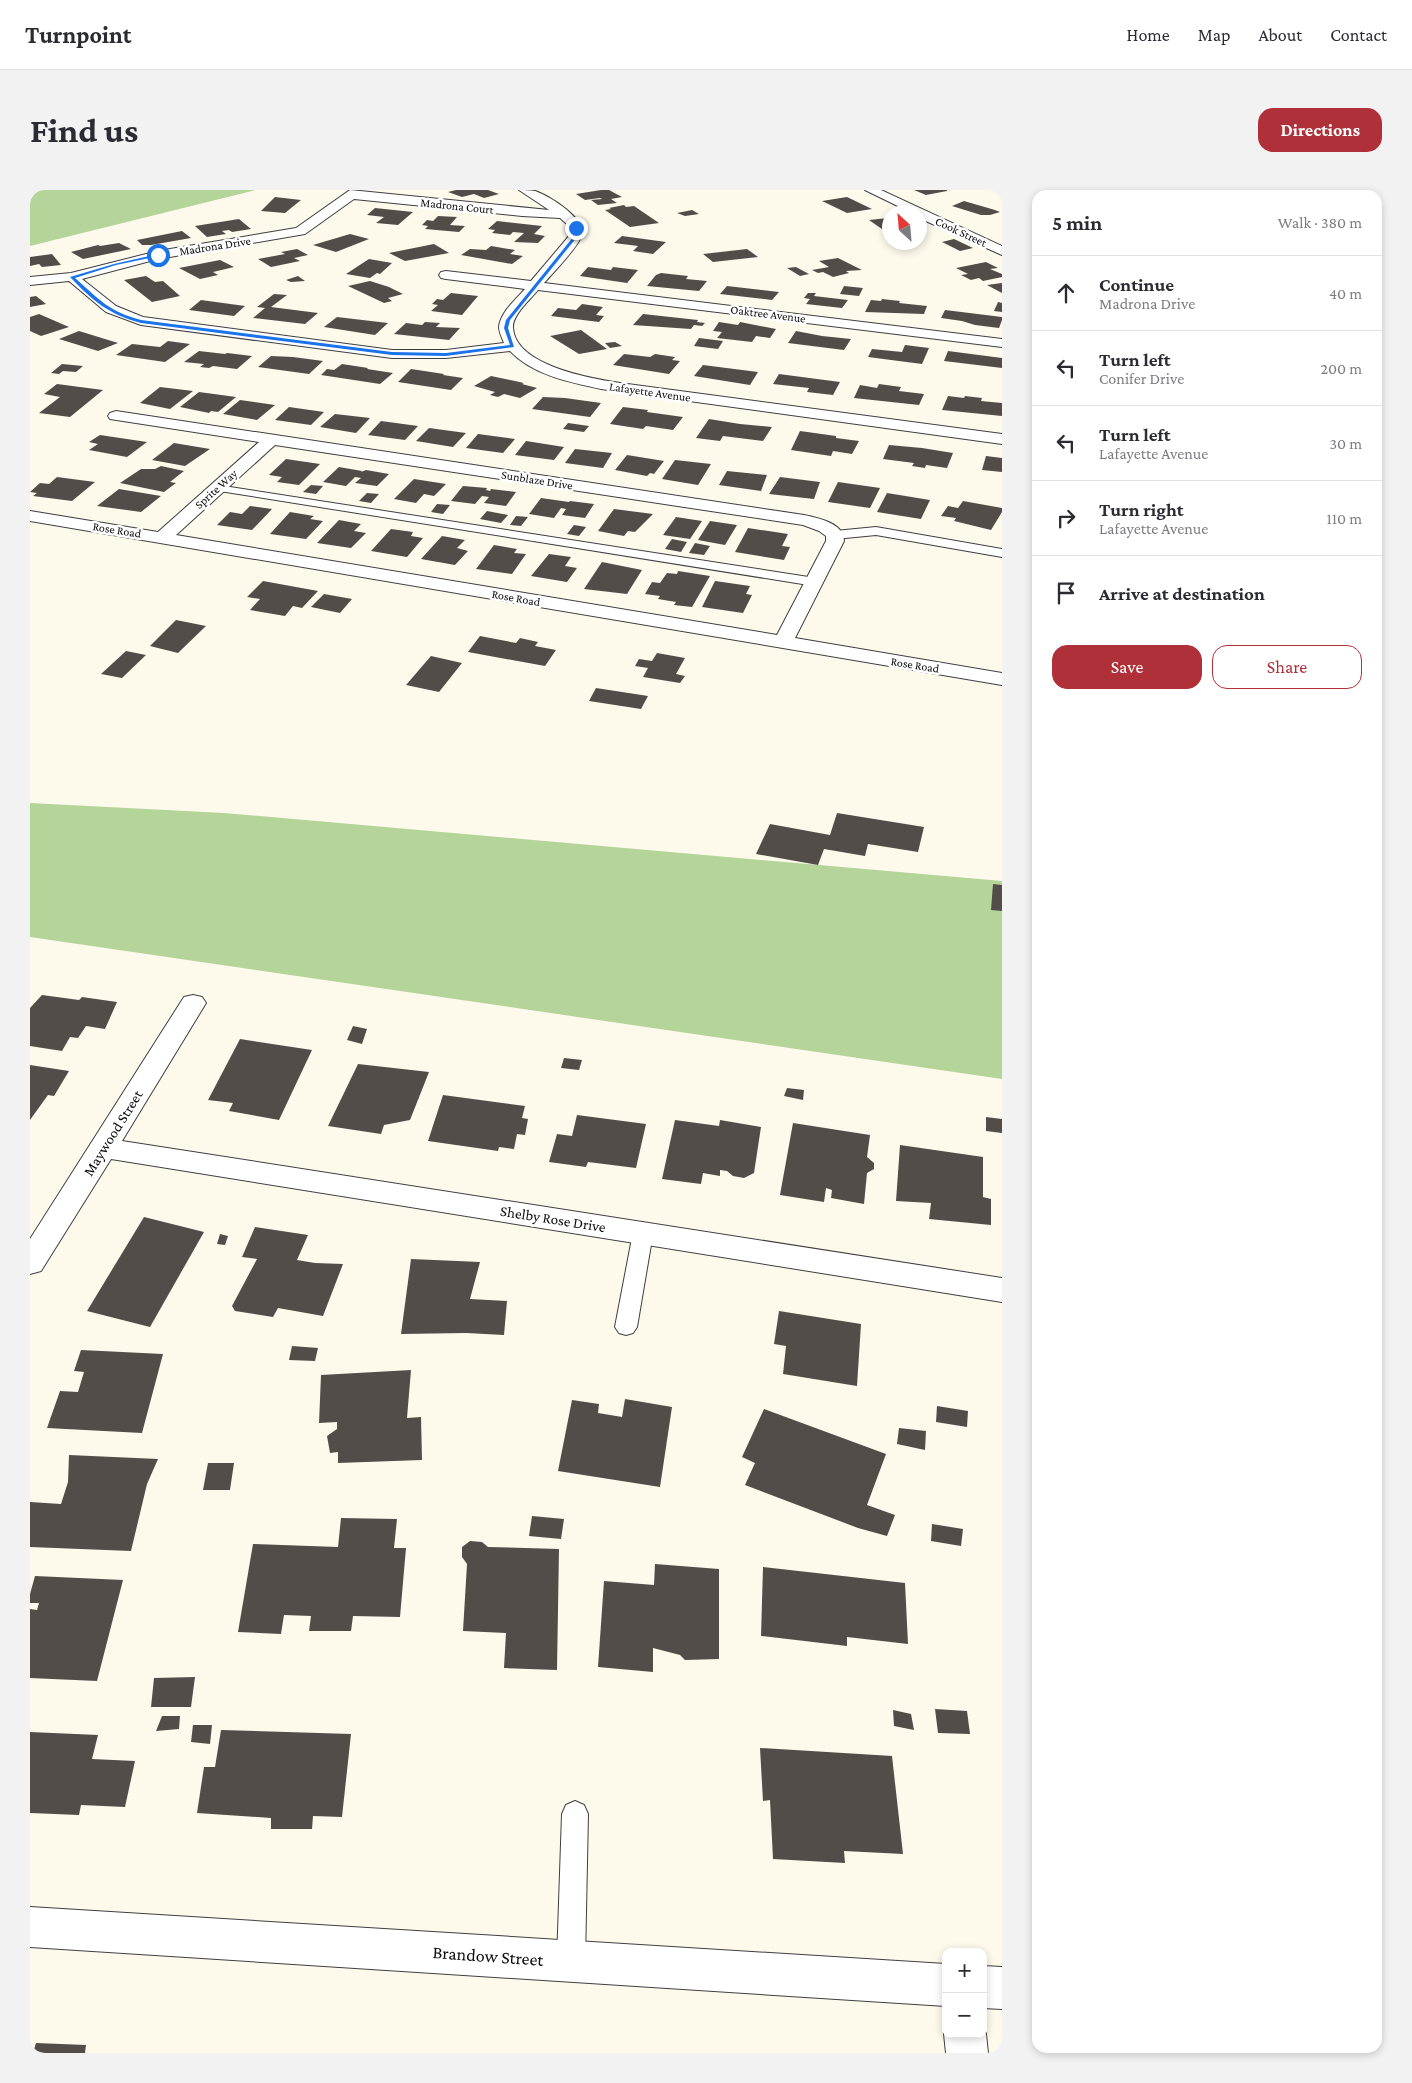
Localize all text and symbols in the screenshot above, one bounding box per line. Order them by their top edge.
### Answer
text: Turnpoint [25,21,131,48]
text: Home [1127,25,1170,45]
text: Map [1198,25,1230,45]
text: About [1258,25,1302,45]
text: Contact [1330,25,1387,45]
button: Directions [1258,108,1382,152]
text: Find us [30,111,138,150]
street label: Madrona Court [420,195,495,217]
north arrow [882,205,927,250]
text: 5 min [1052,211,1102,235]
street label: Cook Street [933,214,990,250]
text: Walk · 380 m [1278,214,1362,231]
route end [565,217,588,240]
street label: Madrona Drive [178,233,252,259]
route start [147,244,170,267]
text: Continue [1099,274,1174,295]
icon: ahead [1052,279,1080,307]
text: 40 m [1329,285,1362,302]
text: Madrona Drive [1099,295,1195,312]
street label: Oaktree Avenue [730,302,806,326]
text: Turn left [1099,349,1171,370]
icon: left [1052,354,1080,382]
text: 200 m [1320,360,1362,377]
text: Conifer Drive [1099,370,1184,387]
street label: Lafayette Avenue [608,379,692,405]
text: Turn left [1099,424,1171,445]
icon: left [1052,429,1080,457]
text: 30 m [1330,435,1362,452]
text: Lafayette Avenue [1099,445,1208,462]
street label: Sprite Way [192,466,240,512]
street label: Sunblaze Drive [500,467,574,493]
text: Turn right [1099,499,1184,520]
icon: right [1052,504,1080,532]
text: 110 m [1326,510,1362,527]
street label: Rose Road [92,519,143,541]
text: Lafayette Avenue [1099,520,1208,537]
icon: arrive [1052,579,1080,607]
text: Arrive at destination [1099,583,1265,604]
street label: Rose Road [491,587,542,609]
button: Save [1052,645,1202,689]
button: Share [1212,645,1362,689]
street label: Rose Road [890,654,941,676]
street label: Maywood Street [80,1086,147,1179]
street label: Shelby Rose Drive [499,1203,607,1236]
street label: Brandow Street [432,1942,545,1970]
map controls [942,1948,987,2038]
button: + [942,1948,987,1993]
button: − [942,1993,987,2038]

